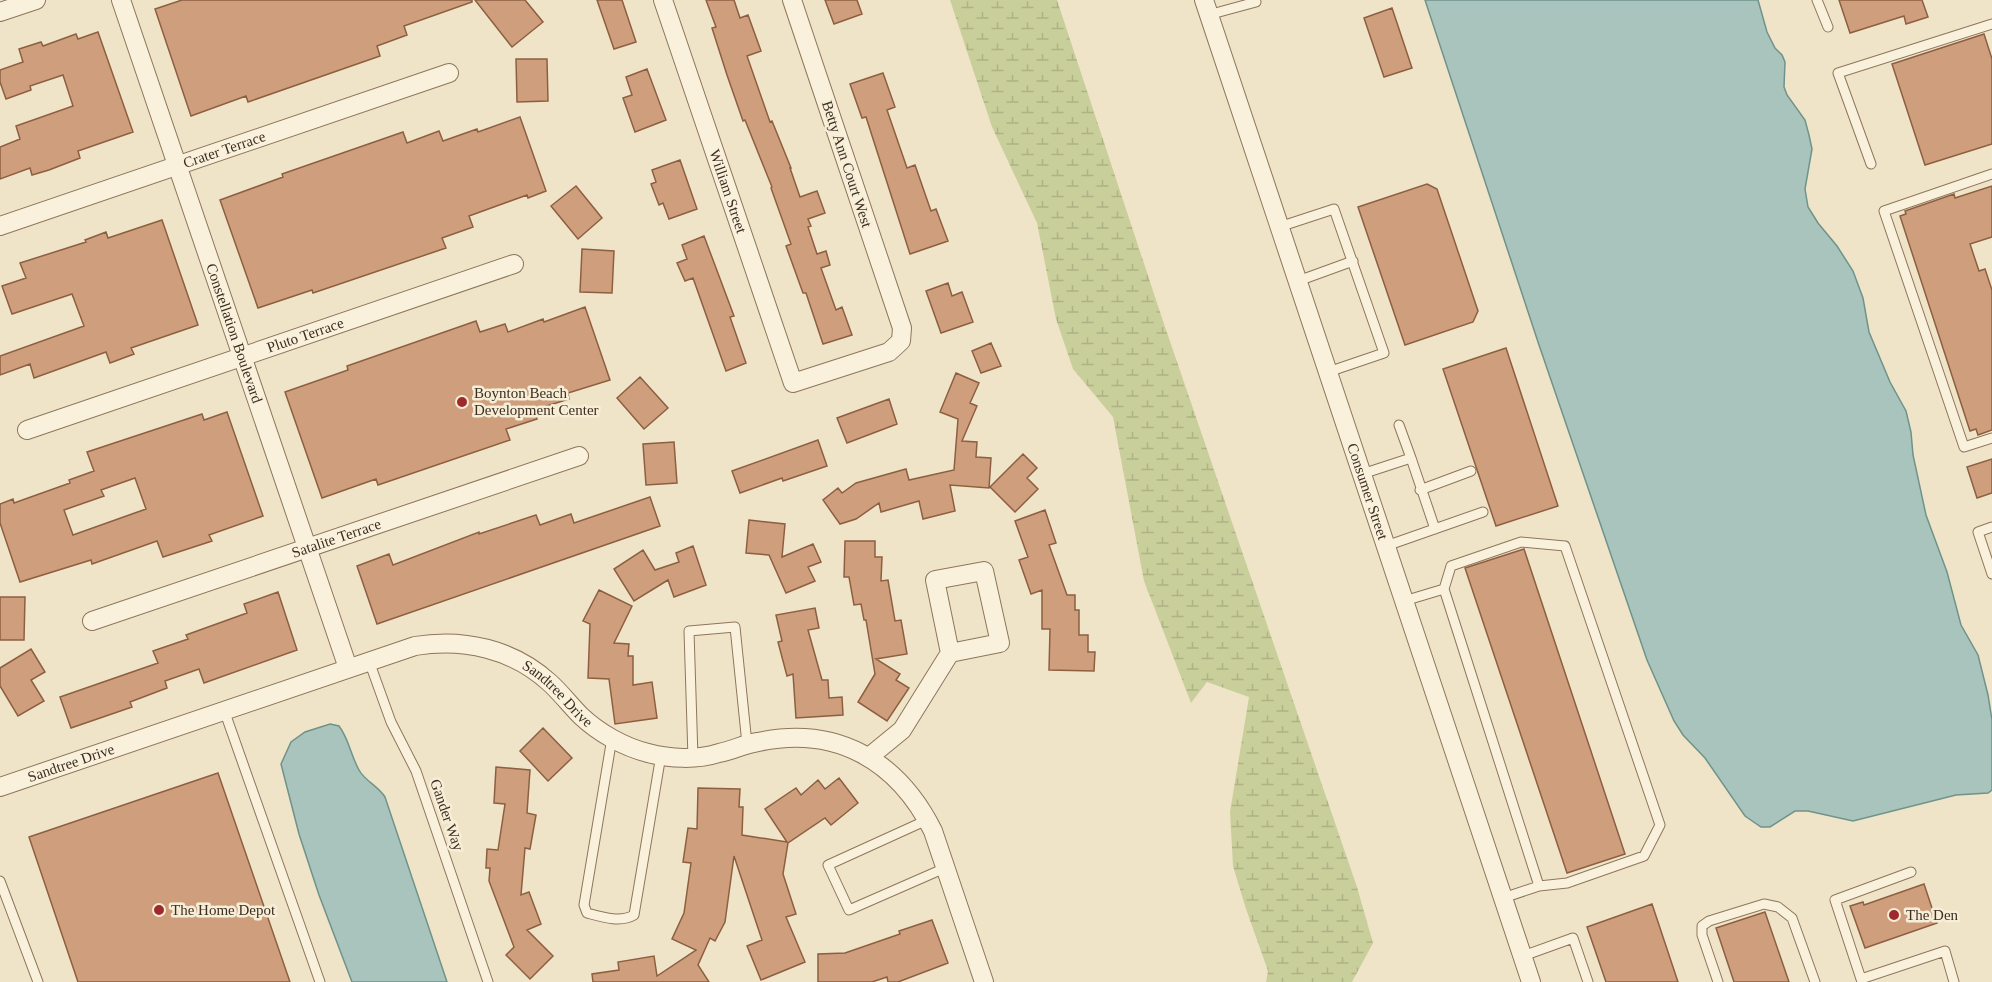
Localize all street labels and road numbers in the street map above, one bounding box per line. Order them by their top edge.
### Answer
street label: Betty Ann Court West [819,99,875,230]
street label: Crater Terrace [181,128,268,171]
street label: William Street [706,147,750,236]
street label: Constellation Boulevard [203,261,266,406]
street label: Pluto Terrace [265,315,346,356]
street label: Consumer Street [1344,441,1391,542]
street label: Satalite Terrace [290,516,383,561]
street label: Sandtree Drive [520,657,596,731]
street label: Sandtree Drive [26,741,117,785]
street label: Gander Way [427,777,467,853]

